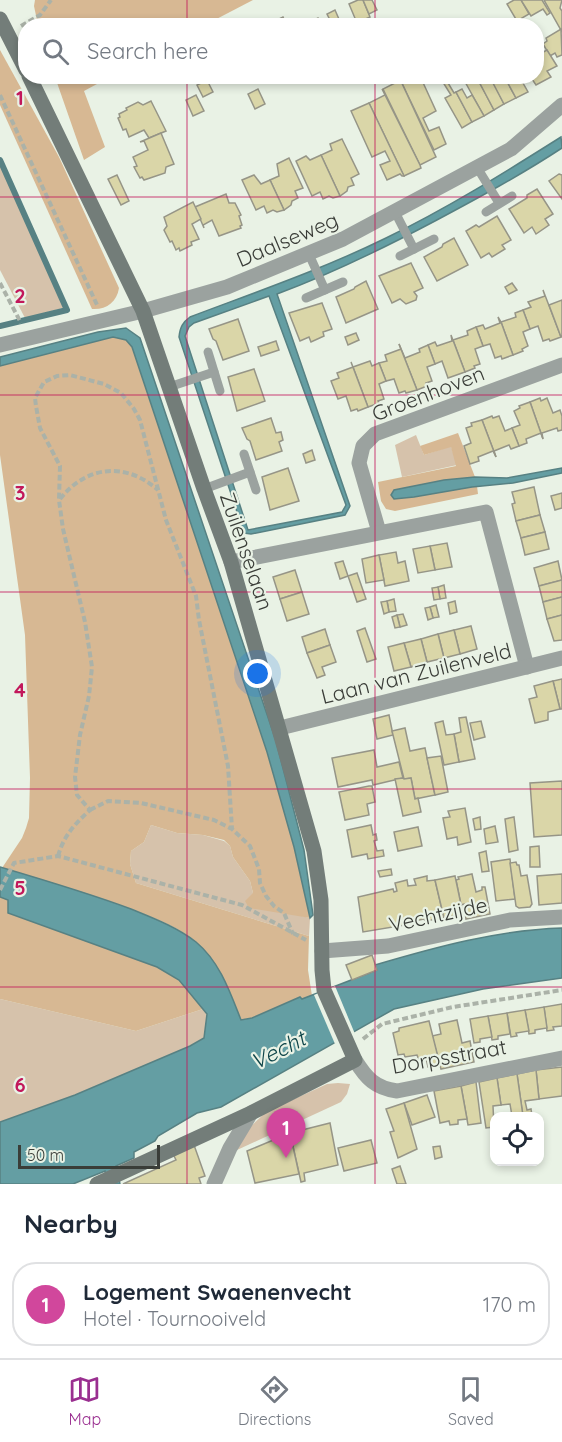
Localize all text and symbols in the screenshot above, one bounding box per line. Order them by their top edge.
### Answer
search box [18,18,544,84]
icon: search [39,35,72,68]
text: Search here [87,37,208,65]
text: 1 [16,85,24,110]
street label: Daalseweg [232,206,342,272]
text: 2 [14,283,26,308]
street label: Groenhoven [368,360,488,426]
text: 3 [15,480,25,505]
street label: Zuilenselaan [215,489,279,613]
street label: Laan van Zuilenveld [318,637,514,709]
your location [243,659,272,688]
text: 4 [14,677,26,702]
text: 5 [14,875,26,900]
street label: Vechtzijde [386,891,490,937]
water label: Vecht [246,1023,312,1076]
street label: Dorpsstraat [390,1033,508,1079]
text: 6 [14,1072,26,1097]
pin: 1 [266,1108,306,1158]
map controls [490,1112,544,1166]
button: locate [490,1112,544,1166]
scale bar [18,1142,160,1170]
text: 50 m [27,1145,64,1165]
text: Nearby [24,1207,118,1240]
text: Logement Swaenenvecht [83,1278,352,1306]
text: 1 [42,1292,49,1317]
text: 170 m [483,1292,536,1317]
text: Hotel · Tournooiveld [83,1306,266,1331]
tab: Map [68,1373,101,1429]
tab: Directions [238,1373,311,1429]
tab: Saved [448,1373,494,1429]

